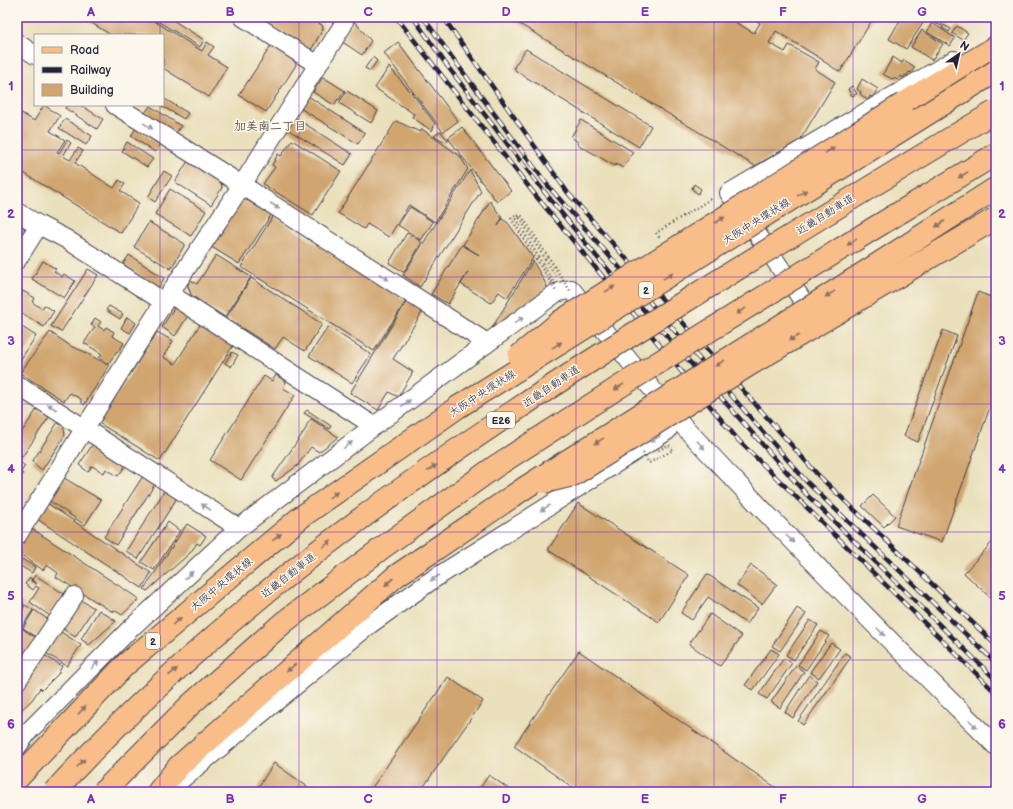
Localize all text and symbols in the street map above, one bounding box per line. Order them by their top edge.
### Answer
text: A [86,4,95,20]
text: B [225,4,235,20]
text: C [363,4,373,20]
text: D [501,4,511,20]
text: E [641,4,650,20]
text: F [779,4,787,20]
text: G [917,4,927,20]
legend [34,34,164,106]
north arrow [939,34,979,74]
text: N [957,38,971,54]
text: Road [70,43,99,58]
text: Railway [70,63,112,78]
text: 1 [8,78,14,94]
text: 1 [999,78,1005,94]
text: Building [70,83,114,98]
district label: 加美南二丁目 [234,119,306,134]
one-way arrow [142,122,154,129]
one-way arrow [825,146,835,154]
one-way arrow [957,171,969,178]
one-way arrow [796,189,808,196]
street label: 近畿自動車道 [794,191,857,237]
street label: 大阪中央環状線 [720,196,792,247]
one-way arrow [270,202,280,210]
text: 2 [7,206,15,222]
text: 2 [998,206,1006,222]
one-way arrow [714,216,726,223]
one-way arrow [935,220,945,228]
one-way arrow [846,238,857,246]
one-way arrow [378,273,390,280]
one-way arrow [662,273,674,280]
road number: 2 [639,282,653,298]
one-way arrow [604,286,616,293]
one-way arrow [825,290,835,298]
one-way arrow [736,307,746,315]
one-way arrow [514,316,524,324]
text: 3 [7,333,15,349]
text: 3 [998,333,1006,349]
one-way arrow [788,334,800,341]
one-way arrow [552,341,562,349]
one-way arrow [714,360,726,367]
street label: 近畿自動車道 [520,363,582,410]
street label: 大阪中央環状線 [446,367,518,420]
one-way arrow [613,384,625,391]
one-way arrow [400,399,411,407]
one-way arrow [46,404,58,411]
road number: E26 [487,412,515,428]
one-way arrow [649,435,661,442]
one-way arrow [593,437,605,444]
one-way arrow [696,440,705,450]
one-way arrow [343,441,354,450]
text: 4 [7,461,15,477]
text: 4 [998,461,1006,477]
one-way arrow [427,464,437,472]
one-way arrow [327,491,338,499]
one-way arrow [201,503,212,511]
one-way arrow [540,504,550,512]
one-way arrow [271,533,282,542]
one-way arrow [785,534,795,544]
one-way arrow [321,540,332,548]
street label: 近畿自動車道 [258,550,318,601]
street label: 大阪中央環状線 [188,555,255,614]
one-way arrow [184,570,194,579]
one-way arrow [430,574,440,582]
one-way arrow [384,578,395,587]
text: 5 [7,588,15,604]
text: 5 [998,588,1006,604]
one-way arrow [172,616,182,625]
one-way arrow [876,627,886,637]
road number: 2 [146,633,160,649]
one-way arrow [90,660,100,670]
one-way arrow [286,663,297,672]
one-way arrow [168,668,179,677]
one-way arrow [77,705,87,715]
text: 6 [7,716,15,732]
text: 6 [998,716,1006,732]
one-way arrow [968,719,978,729]
one-way arrow [76,759,86,768]
text: A [86,791,95,807]
text: B [225,791,235,807]
text: C [363,791,373,807]
text: D [501,791,511,807]
text: E [641,791,650,807]
text: F [779,791,787,807]
text: G [917,791,927,807]

